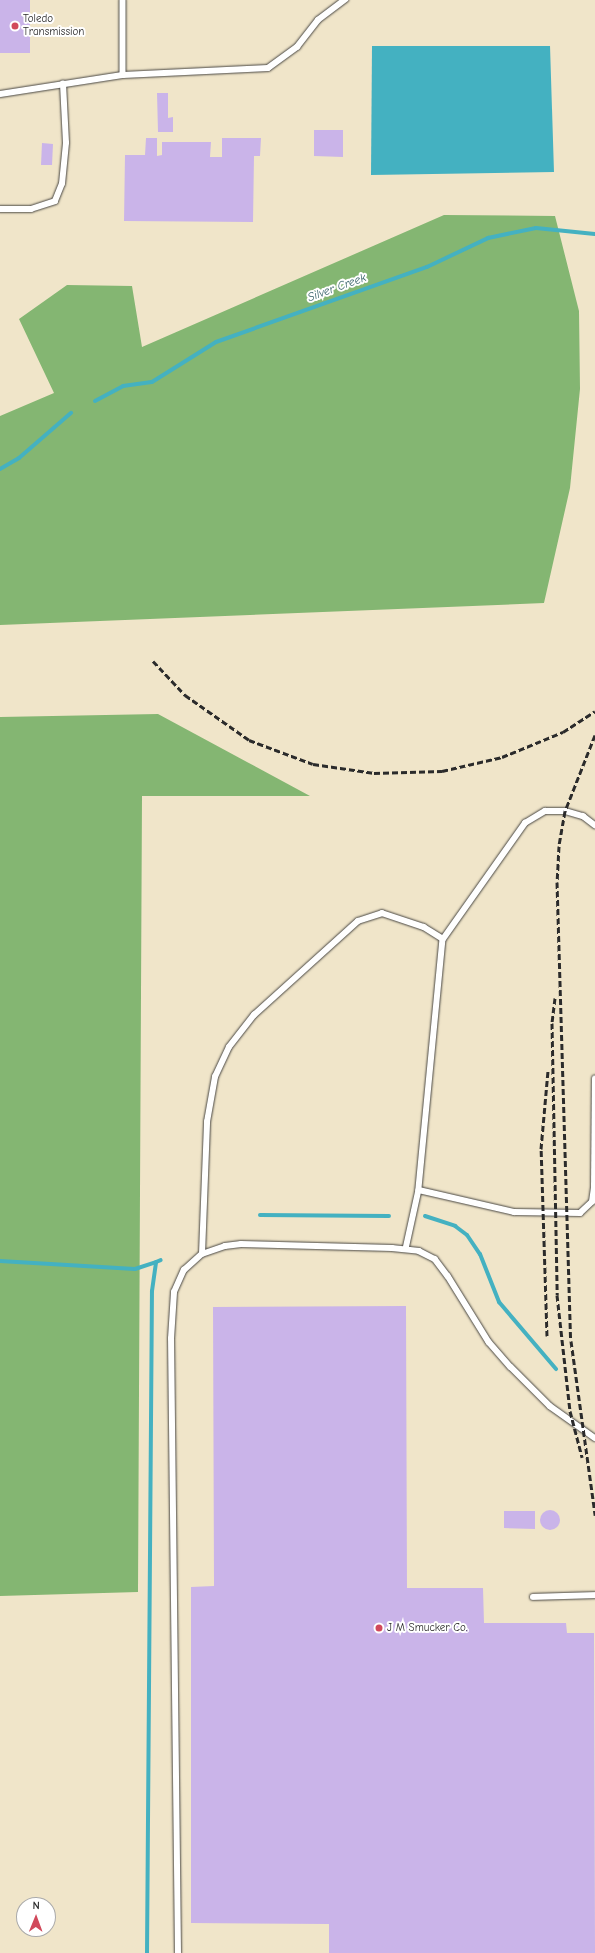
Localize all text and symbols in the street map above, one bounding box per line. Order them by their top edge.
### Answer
place label: Toledo Transmission [23,13,84,39]
marker: Toledo Transmission [10,21,20,31]
water label: Silver Creek [306,271,368,305]
place label: J M Smucker Co. [387,1621,467,1635]
marker: J M Smucker Co. [374,1623,384,1633]
north arrow [16,1897,56,1937]
text: N [32,1899,40,1912]

